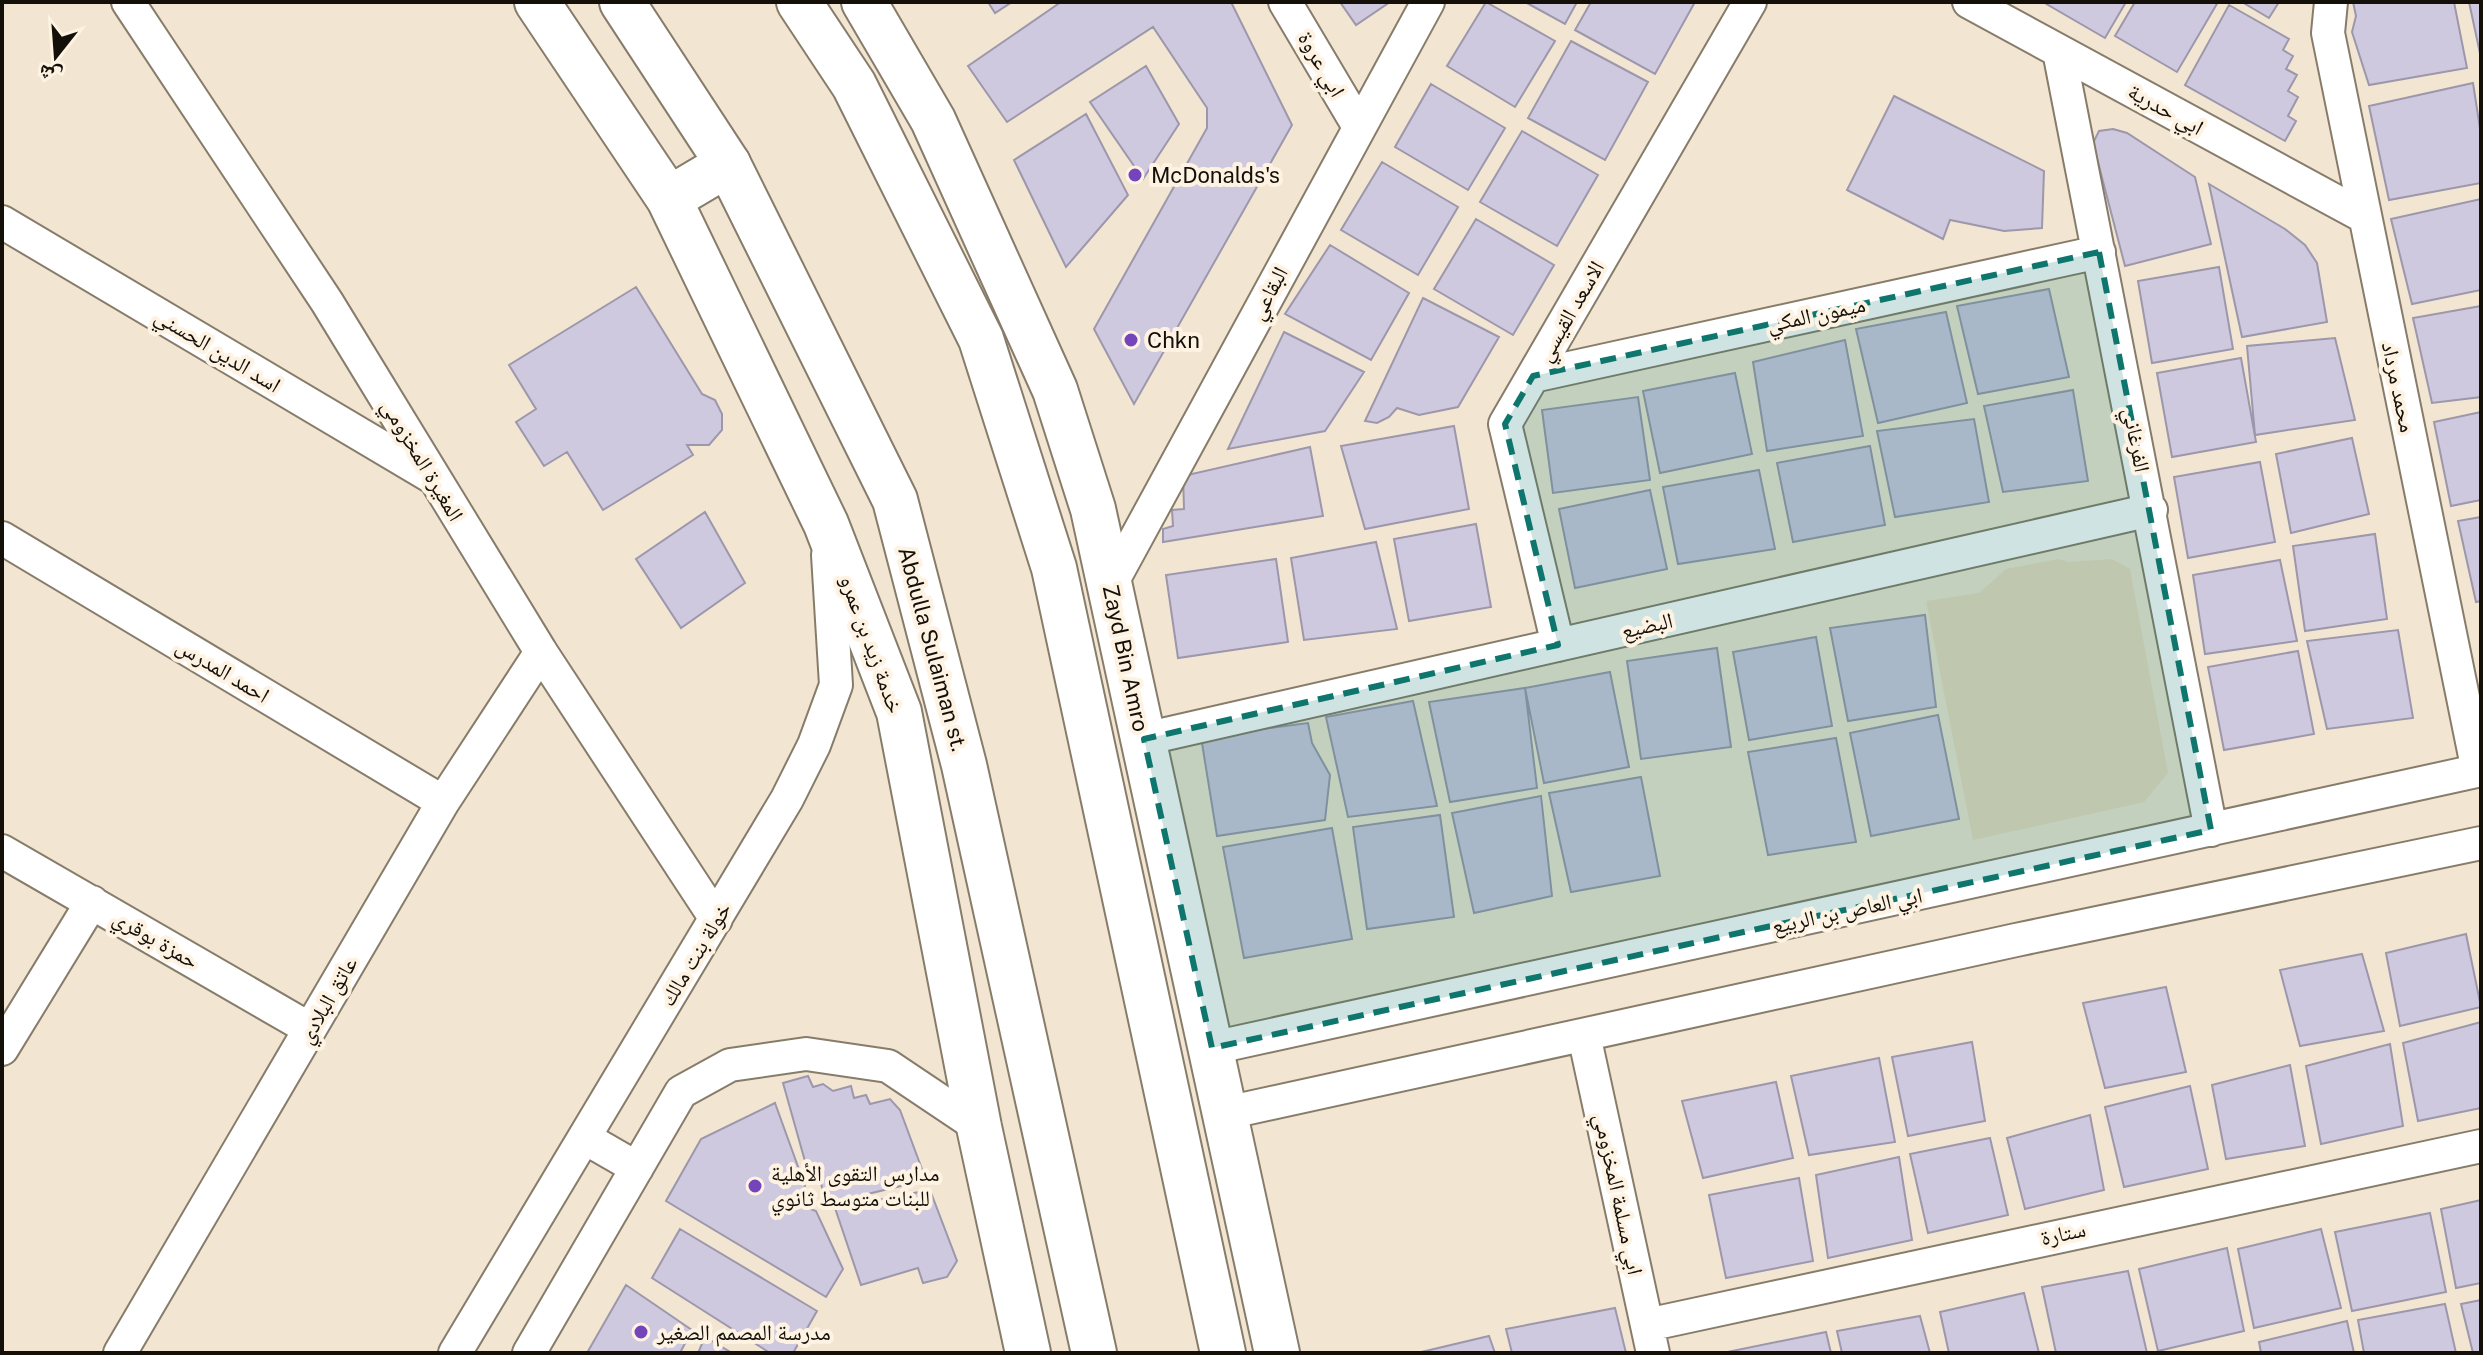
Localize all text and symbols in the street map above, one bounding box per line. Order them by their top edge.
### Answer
north arrow [16,16,96,96]
street label: ابي عروة [1289,27,1351,104]
text: ش [35,58,65,91]
street label: ابي حدرية [2122,78,2208,144]
place label: McDonalds's [1151,162,1280,188]
marker: McDonalds's [1126,166,1144,184]
street label: الاسعد القيسي [1531,256,1613,368]
street label: البقاعي [1243,262,1297,326]
street label: ميمون المكي [1764,291,1868,342]
street label: اسد الدين الحسني [148,302,286,402]
place label: Chkn [1147,327,1200,353]
marker: Chkn [1122,331,1140,349]
street label: محمد مرداد [2377,339,2421,435]
street label: المغيرة المخزومي [373,395,469,528]
street label: الفرغاني [2114,406,2156,475]
street label: Abdulla Sulaiman st. [893,544,973,754]
street label: خدمة زيد بن عمرو [834,571,909,717]
street label: Zayd Bin Amro [1098,582,1154,734]
street label: البضيع [1619,607,1675,644]
street label: احمد المدرس [171,632,274,709]
street label: ابي العاص بن الربيع [1769,881,1926,943]
street label: خولة بنت مالك [654,897,736,1011]
street label: حمزة بوقري [106,904,203,978]
street label: عاتق البلادي [292,952,366,1050]
street label: ابي مسلمة المخزومي [1585,1111,1649,1278]
place label: مدارس التقوى الأهلية للبنات متوسط ثانوي [771,1160,939,1216]
marker: مدارس التقوى الأهلية للبنات متوسط ثانوي [746,1177,764,1195]
street label: ستارة [2038,1216,2088,1250]
place label: مدرسة المصمم الصغير [656,1319,831,1347]
marker: مدرسة المصمم الصغير [632,1323,650,1341]

